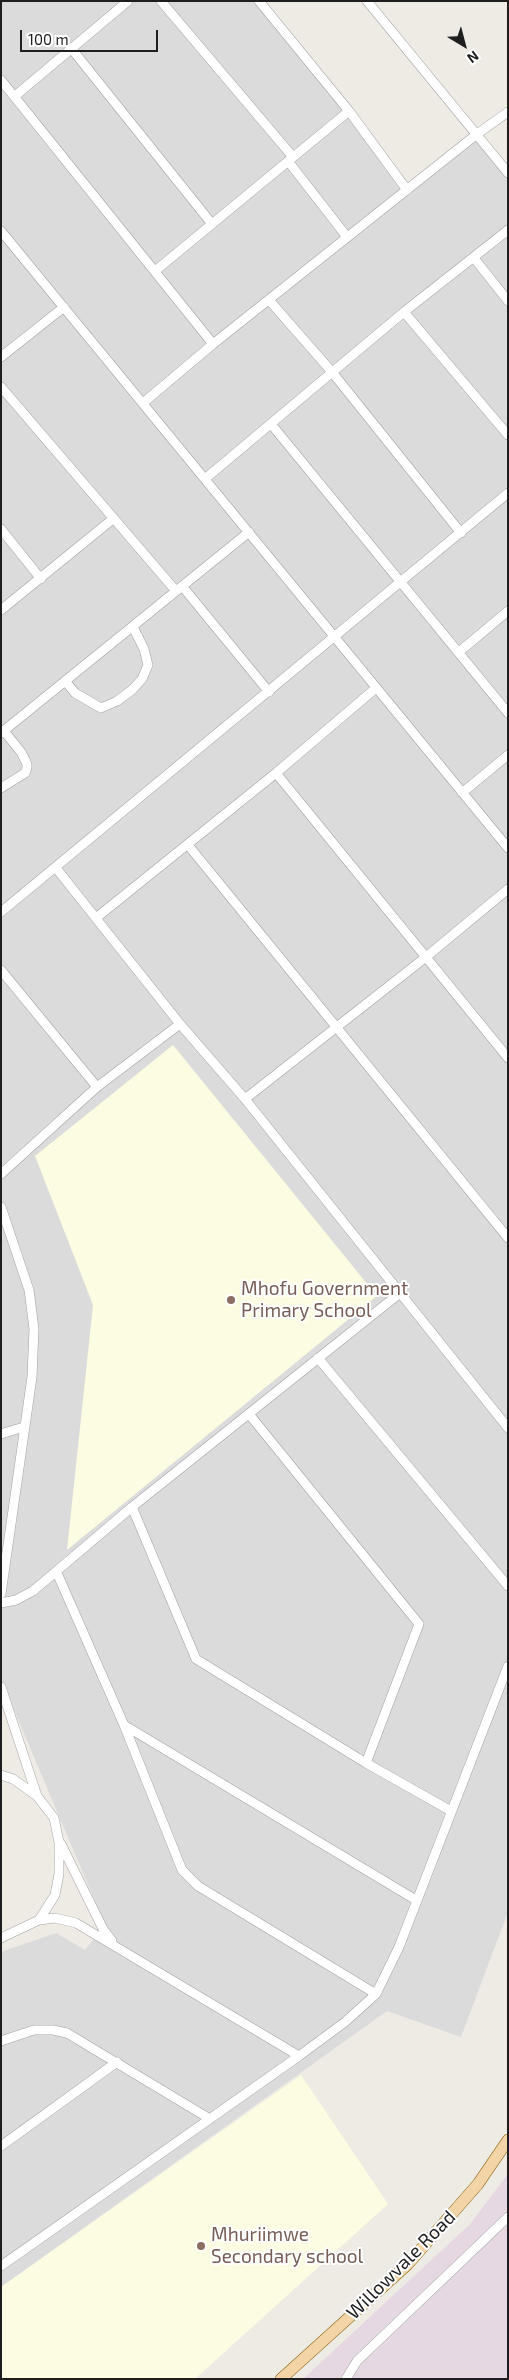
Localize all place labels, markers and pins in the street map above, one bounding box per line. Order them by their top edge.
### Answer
place label: Mhofu Government Primary School [241,1278,408,1322]
marker: Mhofu Government Primary School [225,1294,237,1306]
place label: Mhuriimwe Secondary school [211,2224,363,2268]
marker: Mhuriimwe Secondary school [195,2240,207,2252]

